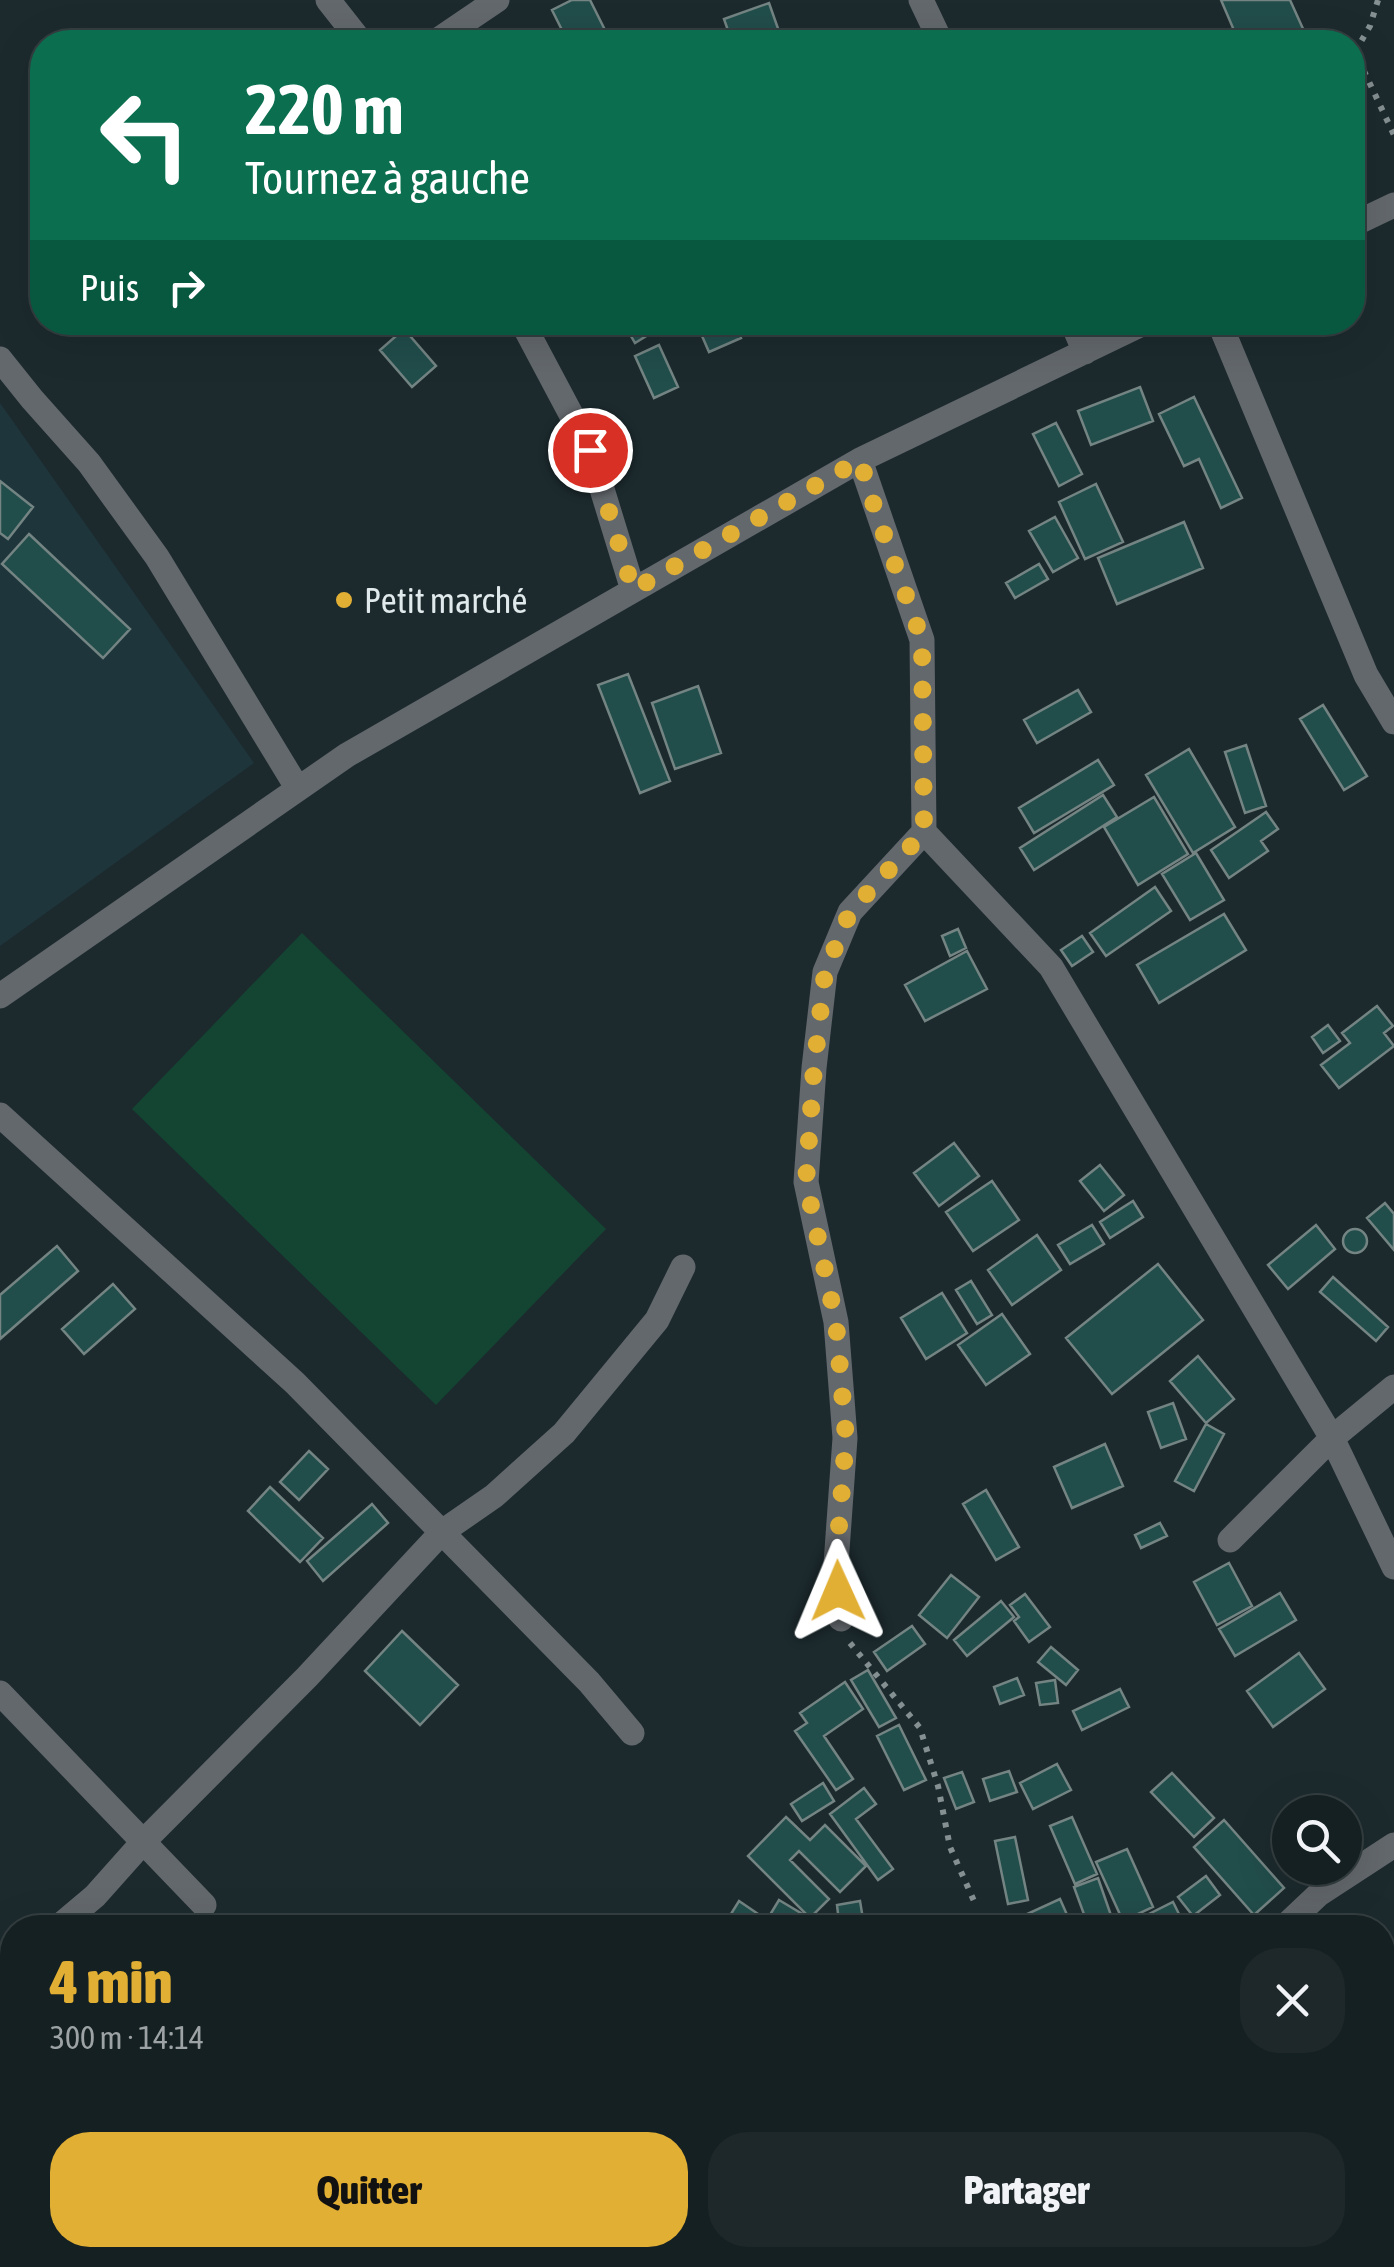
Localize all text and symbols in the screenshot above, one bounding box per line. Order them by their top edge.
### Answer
text: 220 m [245,69,404,149]
icon: left [80,70,210,200]
text: Tournez à gauche [245,152,530,204]
icon: right [159,260,214,315]
text: Puis [80,266,139,309]
pin [548,408,633,493]
icon: arrive [563,423,618,478]
place label: Petit marché [364,580,527,620]
marker: Petit marché [333,589,355,611]
position arrow [786,1539,890,1643]
map controls [1272,1795,1362,1885]
button: search [1272,1795,1362,1885]
text: 4 min [50,1947,173,2016]
button: close [1240,1948,1345,2053]
text: 300 m · 14:14 [50,2019,204,2056]
button: Quitter [50,2132,688,2247]
button: Partager [708,2132,1345,2247]

